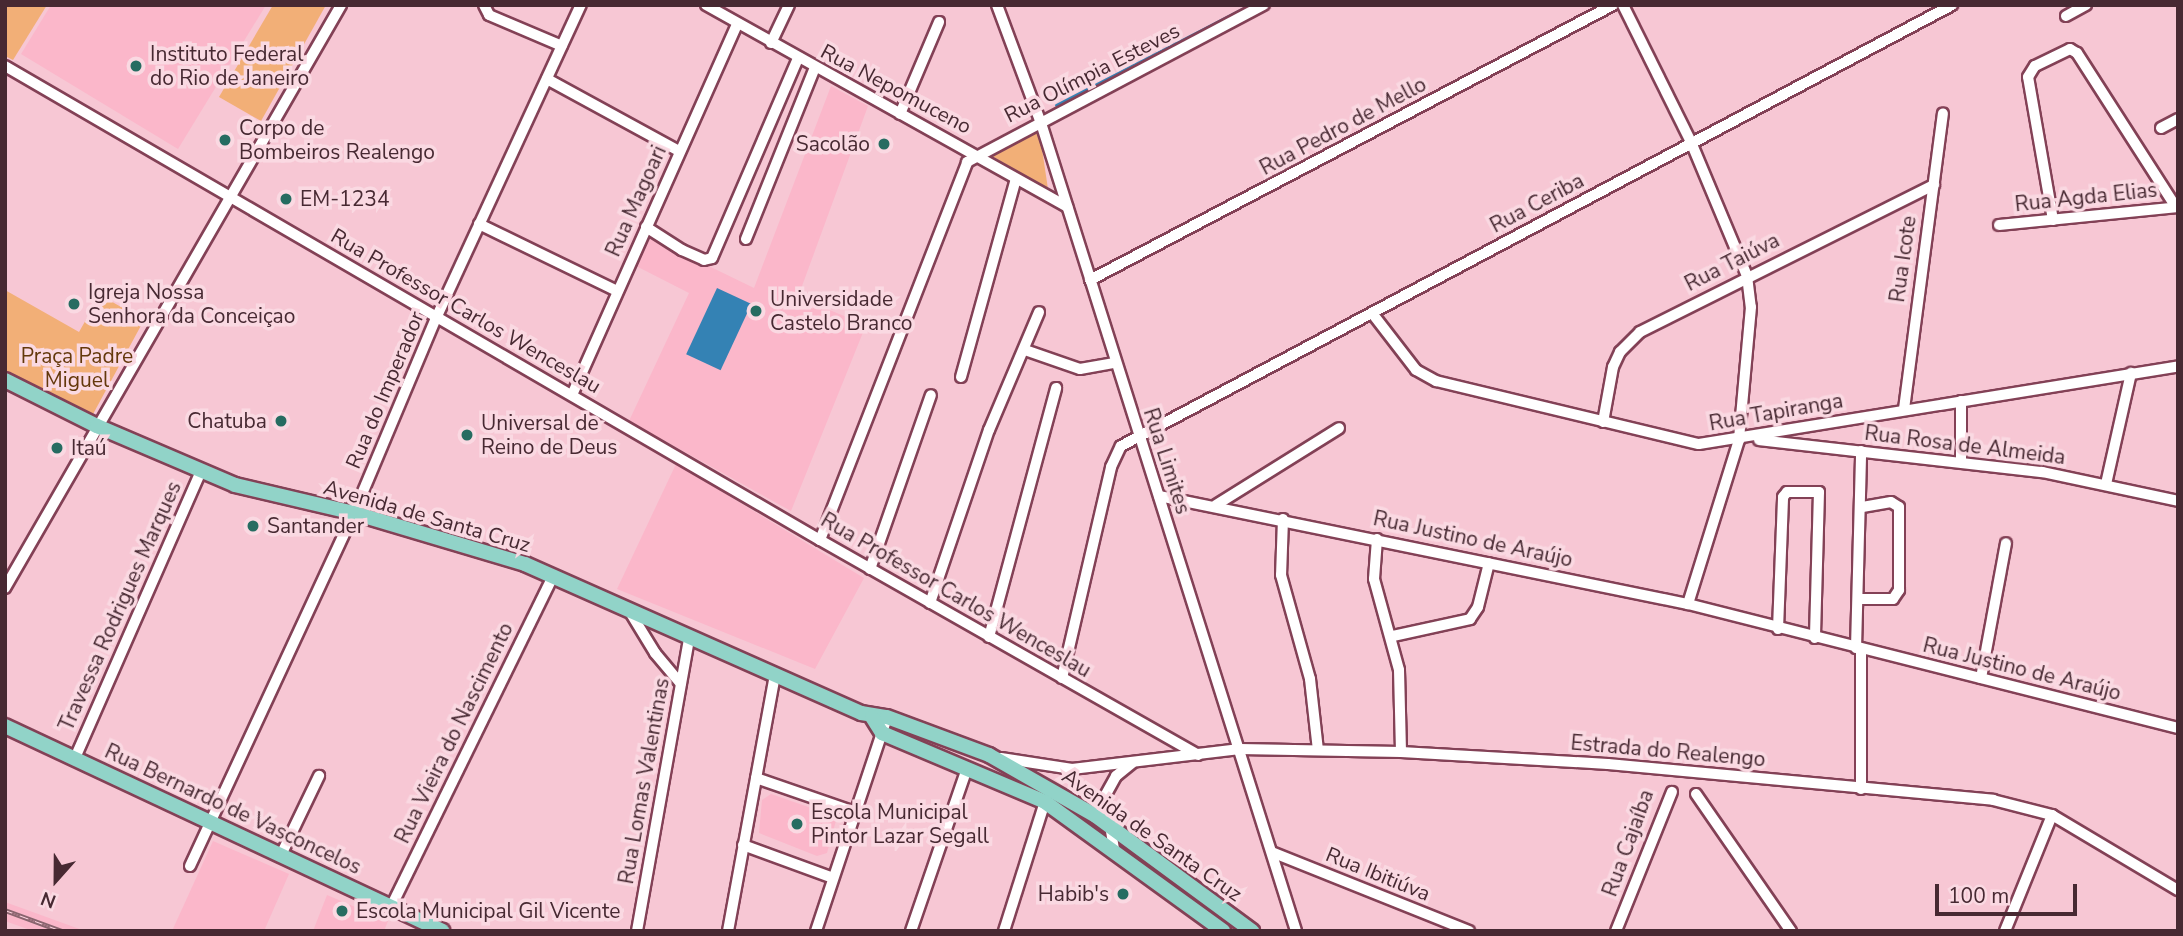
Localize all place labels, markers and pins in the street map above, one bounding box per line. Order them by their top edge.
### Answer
place label: Instituto Federal do Rio de Janeiro [150,41,309,91]
marker: Instituto Federal do Rio de Janeiro [128,58,144,74]
place label: Corpo de Bombeiros Realengo [239,115,435,165]
place label: Sacolão [796,131,870,157]
marker: Corpo de Bombeiros Realengo [217,132,233,148]
marker: Sacolão [876,136,892,152]
place label: EM-1234 [300,186,390,212]
marker: EM-1234 [278,191,294,207]
place label: Igreja Nossa Senhora da Conceiçao [88,279,295,329]
place label: Universidade Castelo Branco [770,286,912,336]
marker: Igreja Nossa Senhora da Conceiçao [66,296,82,312]
marker: Universidade Castelo Branco [748,303,764,319]
place label: Chatuba [187,408,267,434]
place label: Universal de Reino de Deus [481,410,617,460]
marker: Chatuba [273,413,289,429]
marker: Universal de Reino de Deus [459,427,475,443]
place label: Itaú [71,435,107,461]
marker: Itaú [49,440,65,456]
place label: Santander [267,513,364,539]
marker: Santander [245,518,261,534]
place label: Escola Municipal Pintor Lazar Segall [811,799,989,849]
marker: Escola Municipal Pintor Lazar Segall [789,816,805,832]
place label: Habib's [1038,881,1109,907]
marker: Habib's [1115,886,1131,902]
place label: Escola Municipal Gil Vicente [356,898,620,924]
marker: Escola Municipal Gil Vicente [334,903,350,919]

